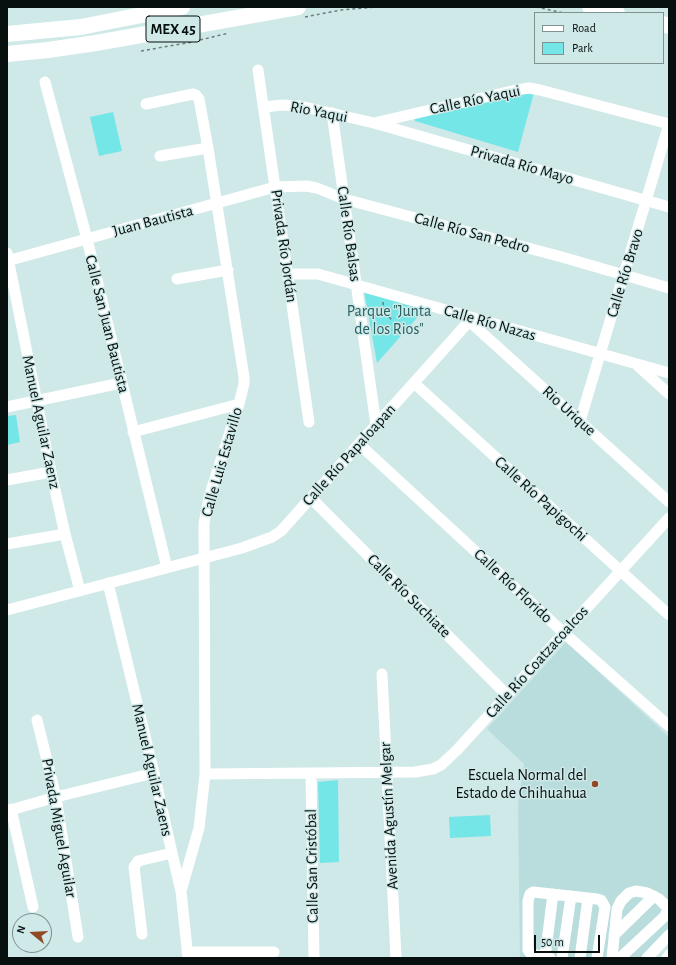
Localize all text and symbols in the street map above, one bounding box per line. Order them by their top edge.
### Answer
legend [534,12,664,64]
road number: MEX 45 [146,16,200,42]
text: Road [572,22,596,34]
text: Park [572,42,593,54]
street label: Calle Río Yaqui [428,81,522,119]
street label: Rio Yaqui [289,97,349,127]
street label: Privada Río Mayo [468,141,576,189]
street label: Calle Río Balsas [333,185,365,283]
street label: Privada Río Jordán [267,188,301,304]
street label: Juan Bautista [111,201,195,241]
street label: Calle Río San Pedro [412,208,532,258]
street label: Calle Río Bravo [602,226,648,320]
street label: Calle San Juan Bautista [81,253,133,395]
park label: Parque "Junta de los Rios" [347,301,431,339]
street label: Calle Río Nazas [442,301,538,345]
street label: Manuel Aguilar Zaenz [17,353,65,491]
street label: Rio Urique [538,382,600,440]
street label: Calle Río Papaloapan [298,400,400,510]
street label: Calle Luis Estavillo [197,405,247,519]
street label: Calle Río Papigochi [491,452,591,546]
street label: Calle Río Florido [470,545,556,627]
street label: Calle Río Suchiate [363,550,455,642]
street label: Calle Río Coatzacoalcos [482,602,592,722]
street label: Manuel Aguilar Zaens [127,702,177,838]
street label: Avenida Agustín Melgar [376,742,402,890]
street label: Privada Miguel Aguilar [37,757,81,899]
place label: Escuela Normal del Estado de Chihuahua [456,765,587,803]
marker: Escuela Normal del Estado de Chihuahua [590,779,600,789]
street label: Calle San Cristóbal [301,809,323,923]
north arrow [12,913,52,953]
text: N [15,924,27,935]
scale bar [536,927,602,953]
text: 50 m [541,936,564,948]

